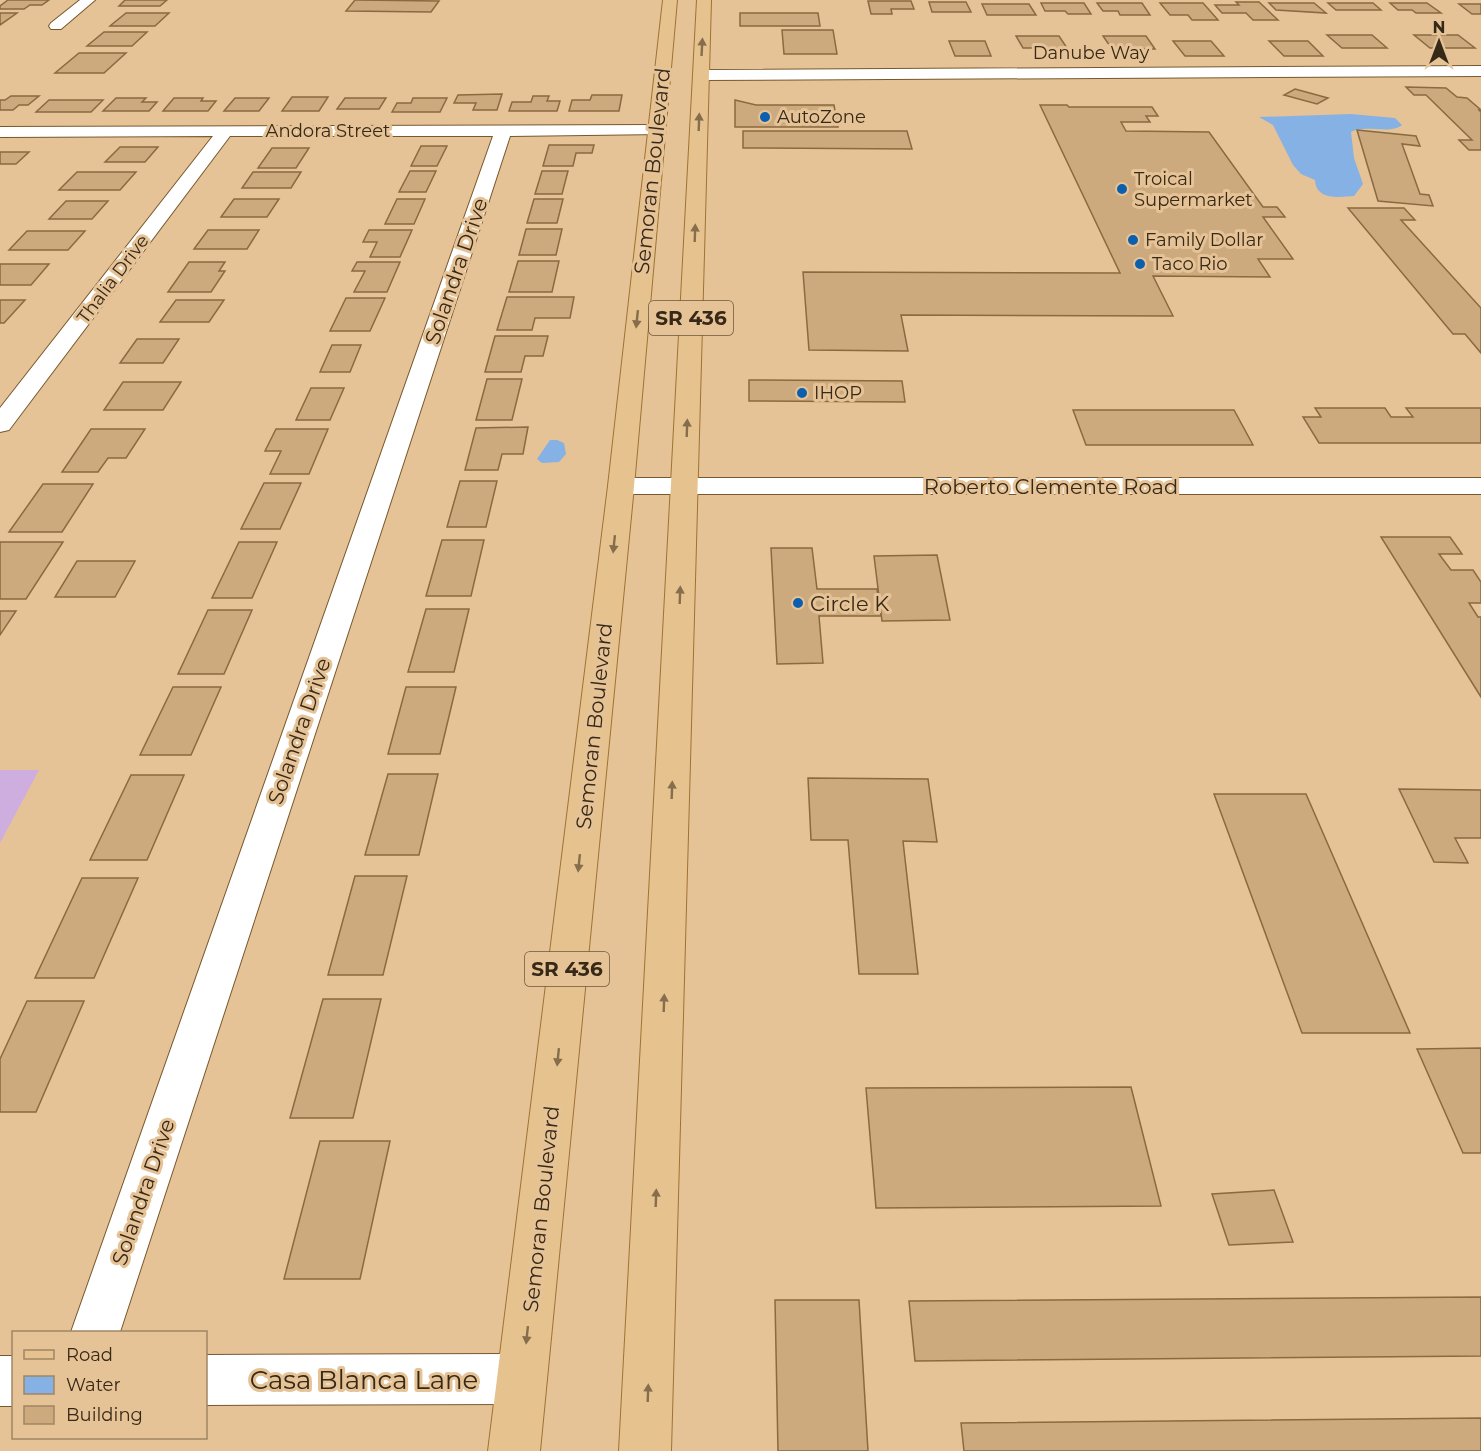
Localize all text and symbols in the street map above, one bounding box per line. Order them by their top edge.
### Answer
north arrow [1409,12,1469,72]
text: N [1433,18,1445,37]
one-way arrow [697,38,707,57]
street label: Danube Way [1033,42,1150,64]
street label: Semoran Boulevard [629,66,675,276]
place label: AutoZone [777,106,866,128]
marker: AutoZone [758,110,772,124]
one-way arrow [694,113,704,132]
street label: Andora Street [266,120,390,142]
place label: Troical Supermarket [1134,168,1253,211]
marker: Troical Supermarket [1115,182,1129,196]
street label: Solandra Drive [419,195,493,347]
one-way arrow [690,223,699,242]
place label: Family Dollar [1145,229,1264,251]
street label: Thalia Drive [73,230,154,328]
marker: Family Dollar [1126,233,1140,247]
place label: Taco Rio [1152,253,1228,275]
marker: Taco Rio [1133,257,1147,271]
road number: SR 436 [649,301,733,335]
one-way arrow [632,310,642,329]
place label: IHOP [814,382,862,404]
marker: IHOP [795,386,809,400]
one-way arrow [683,418,692,437]
street label: Roberto Clemente Road [924,474,1178,499]
one-way arrow [609,535,619,554]
one-way arrow [676,586,685,605]
place label: Circle K [810,591,889,616]
marker: Circle K [791,596,805,610]
street label: Semoran Boulevard [571,621,617,831]
street label: Solandra Drive [262,655,336,807]
one-way arrow [668,781,677,800]
one-way arrow [574,854,584,873]
road number: SR 436 [525,952,609,986]
one-way arrow [659,993,668,1012]
one-way arrow [553,1048,562,1067]
street label: Semoran Boulevard [518,1104,564,1314]
street label: Solandra Drive [106,1116,180,1268]
one-way arrow [651,1188,660,1207]
one-way arrow [522,1325,532,1344]
legend [12,1331,207,1439]
text: Road [66,1344,113,1366]
street label: Casa Blanca Lane [250,1364,478,1396]
text: Water [66,1374,121,1396]
one-way arrow [643,1383,652,1402]
text: Building [66,1404,143,1426]

